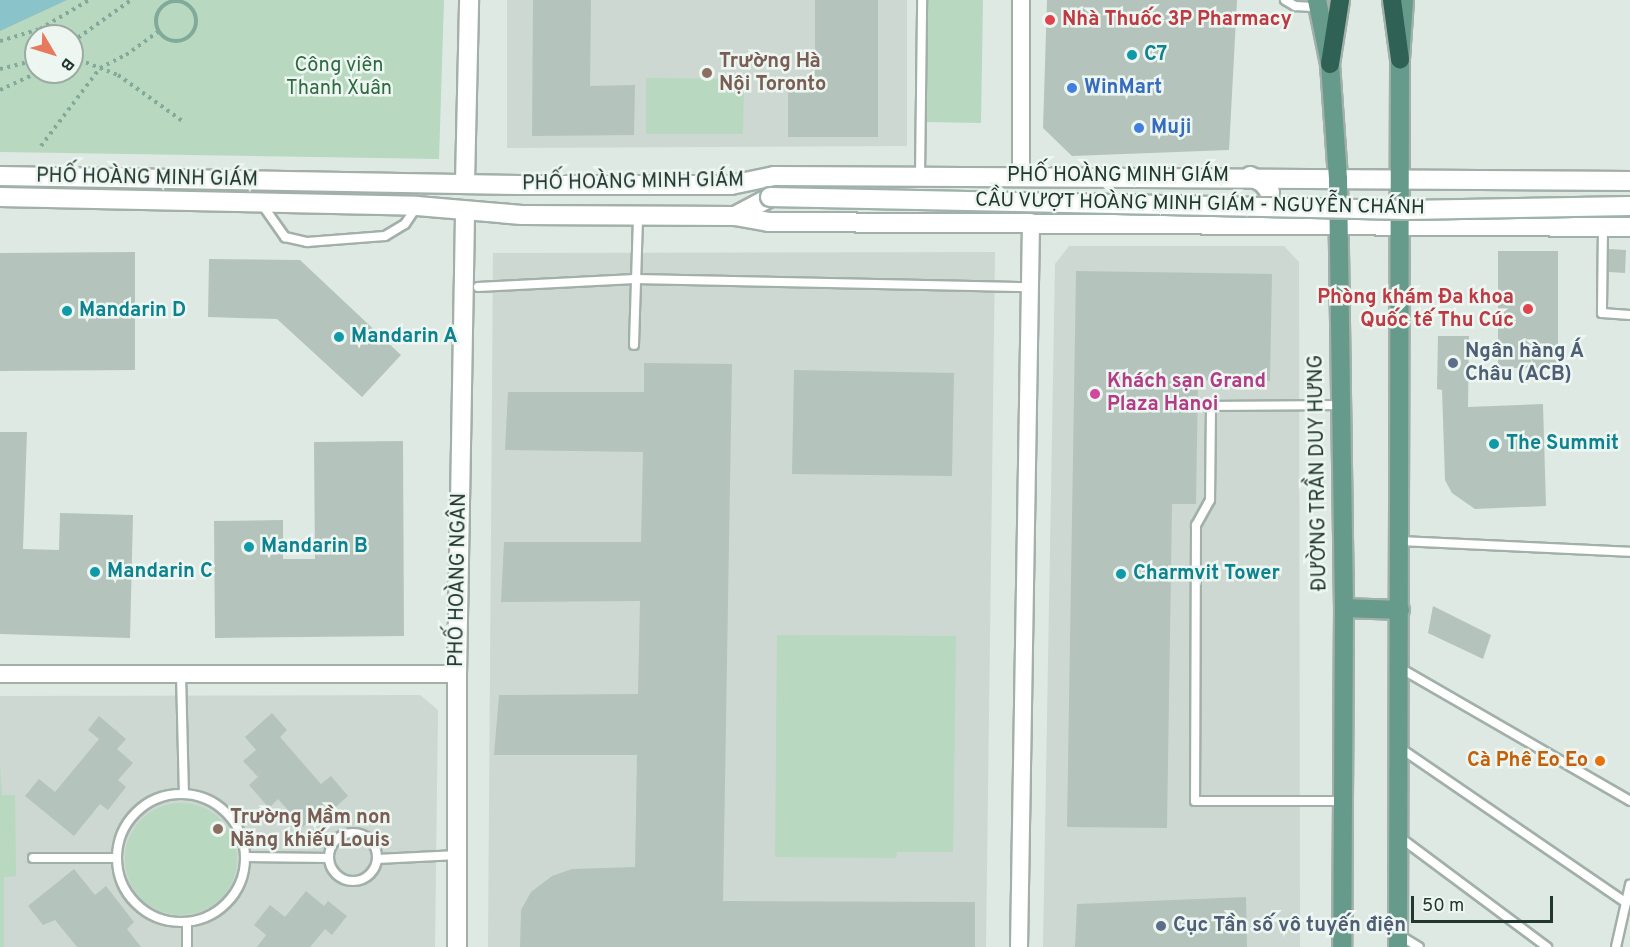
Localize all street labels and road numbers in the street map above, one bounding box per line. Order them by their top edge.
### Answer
street label: PHỐ HOÀNG MINH GIÁM [1007,164,1229,188]
street label: PHỐ HOÀNG MINH GIÁM [36,165,258,193]
street label: PHỐ HOÀNG MINH GIÁM [522,169,744,197]
street label: CẦU VƯỢT HOÀNG MINH GIÁM - NGUYỄN CHÁNH [974,189,1426,221]
street label: ĐƯỜNG TRẦN DUY HƯNG [1305,354,1333,592]
street label: PHỐ HOÀNG NGÂN [445,493,473,667]

